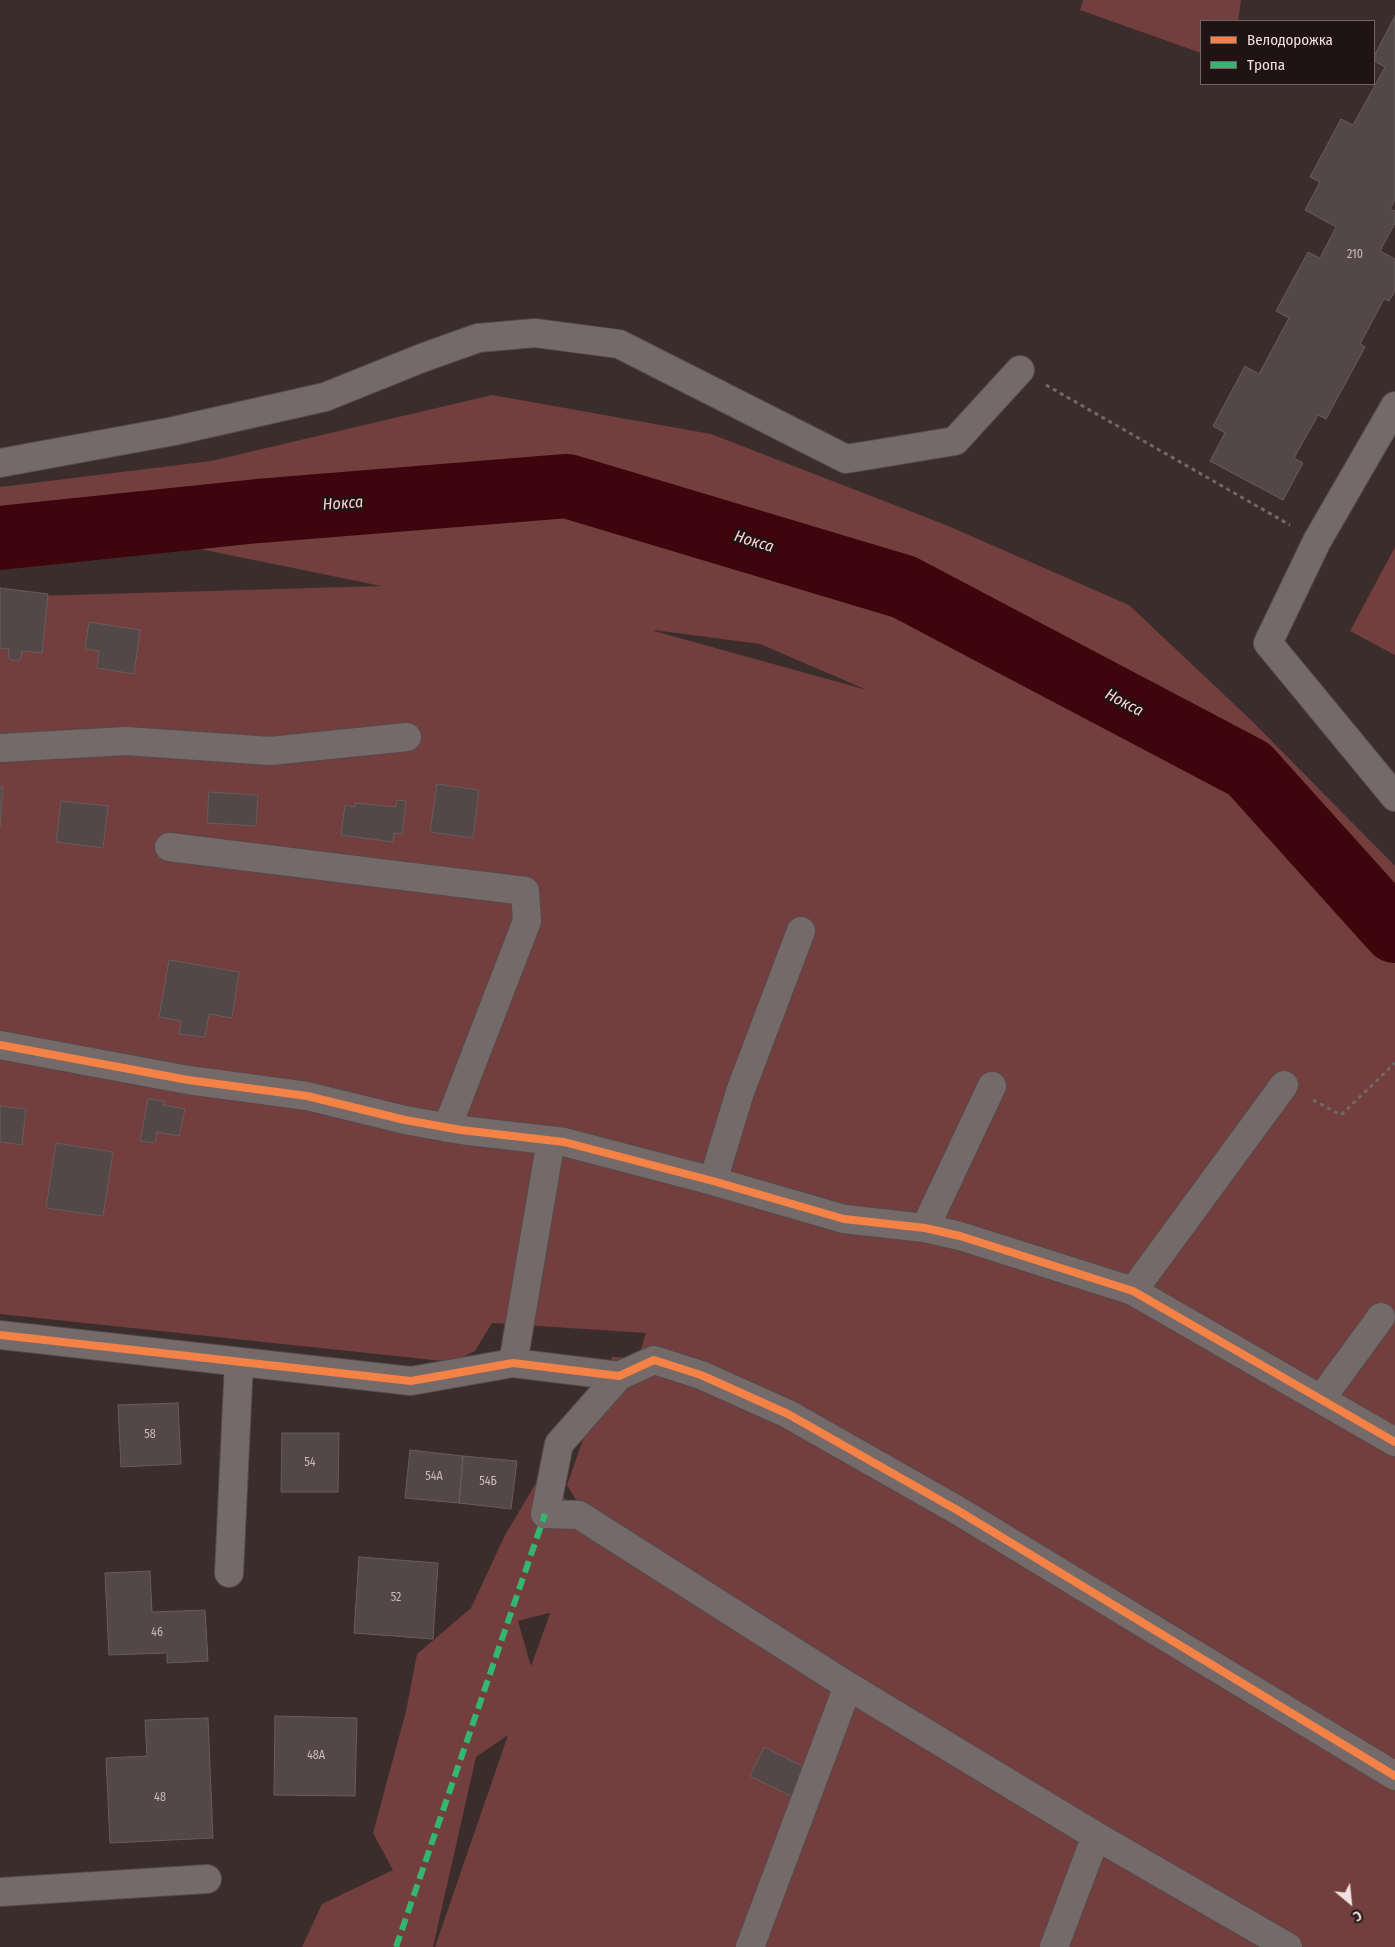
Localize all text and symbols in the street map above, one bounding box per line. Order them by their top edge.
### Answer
legend [1200,20,1375,85]
text: Велодорожка [1247,31,1333,49]
text: Тропа [1247,56,1285,74]
house number: 210 [1347,248,1363,262]
water label: Нокса [322,493,364,515]
water label: Нокса [732,527,776,557]
water label: Нокса [1102,685,1146,721]
house number: 58 [144,1428,156,1442]
house number: 54 [304,1456,316,1470]
house number: 54А [425,1470,443,1484]
house number: 54Б [479,1475,497,1489]
house number: 52 [391,1591,401,1605]
house number: 46 [151,1626,163,1640]
house number: 48А [307,1749,325,1763]
house number: 48 [154,1791,166,1805]
north arrow [1325,1877,1375,1927]
text: С [1350,1906,1365,1925]

